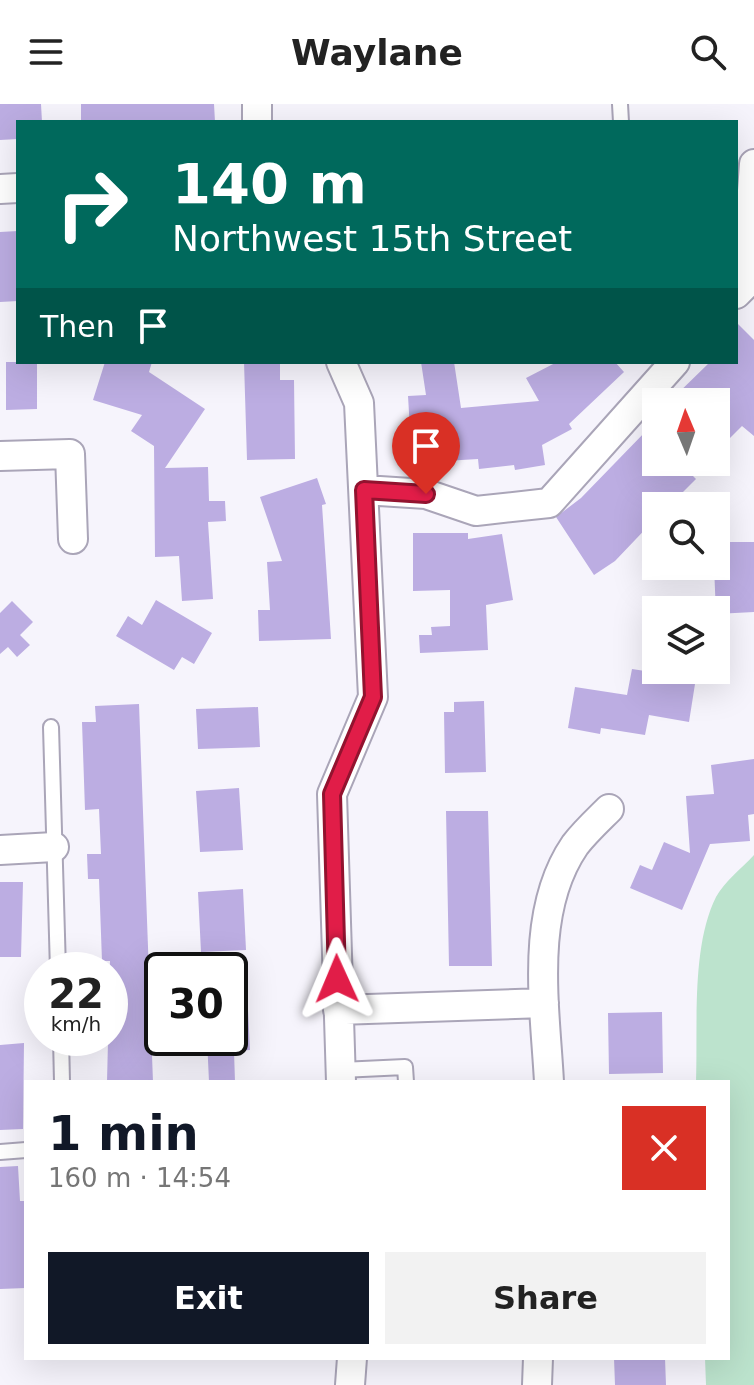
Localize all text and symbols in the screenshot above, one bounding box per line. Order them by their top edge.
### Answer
icon: menu [24,30,68,74]
icon: search [686,30,730,74]
text: Waylane [291,32,463,73]
text: 140 m [172,151,367,216]
icon: right [40,152,144,256]
text: Northwest 15th Street [172,218,572,259]
icon: arrive [131,304,175,348]
text: Then [40,309,115,344]
north arrow [642,388,730,476]
map controls [642,388,730,684]
pin [392,412,460,494]
icon: arrive [404,424,448,468]
button: search [642,492,730,580]
button: layers [642,596,730,684]
position arrow [295,937,379,1021]
speed limit sign: 30 [144,952,248,1056]
text: 22 [48,971,104,1017]
text: km/h [51,1012,101,1036]
text: 1 min [48,1105,199,1161]
button: close [622,1106,706,1190]
text: 160 m · 14:54 [48,1163,231,1193]
button: Exit [48,1252,369,1344]
button: Share [385,1252,706,1344]

